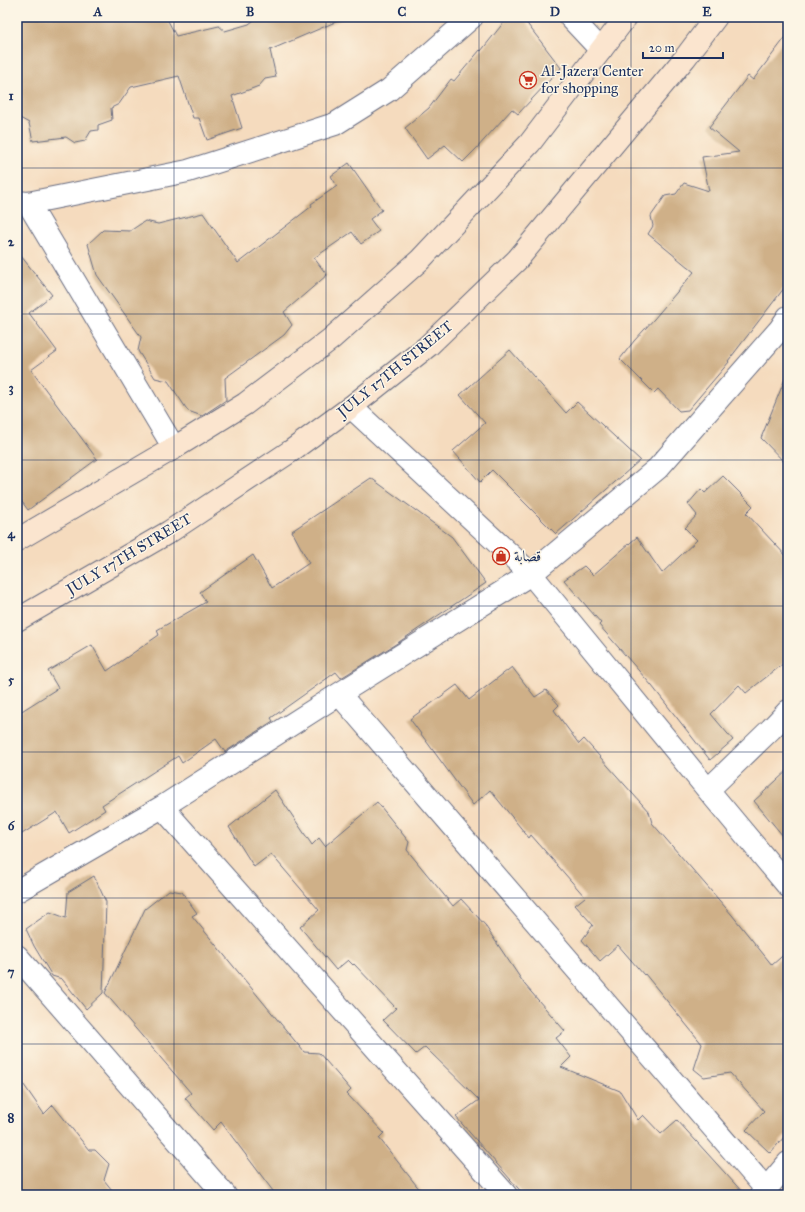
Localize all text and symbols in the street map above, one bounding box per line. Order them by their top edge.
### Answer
text: A [93,4,103,20]
text: B [246,4,255,20]
text: C [398,4,407,20]
text: D [550,4,560,20]
text: E [702,4,712,20]
scale bar [643,34,723,60]
text: 20 m [649,41,675,55]
place label: Al-Jazera Center for shopping [540,62,644,97]
supermarket icon: Al-Jazera Center for shopping [518,70,538,90]
text: 1 [8,88,14,104]
text: 2 [8,234,15,250]
street label: JULY 17TH STREET [332,317,457,423]
text: 3 [8,380,14,396]
street label: JULY 17TH STREET [61,509,195,600]
text: 4 [7,526,15,542]
shop icon: قصابة [491,546,511,566]
place label: قصابة [514,547,541,565]
text: 5 [8,672,15,688]
text: 6 [8,818,16,834]
text: 7 [8,964,15,980]
text: 8 [8,1110,15,1126]

